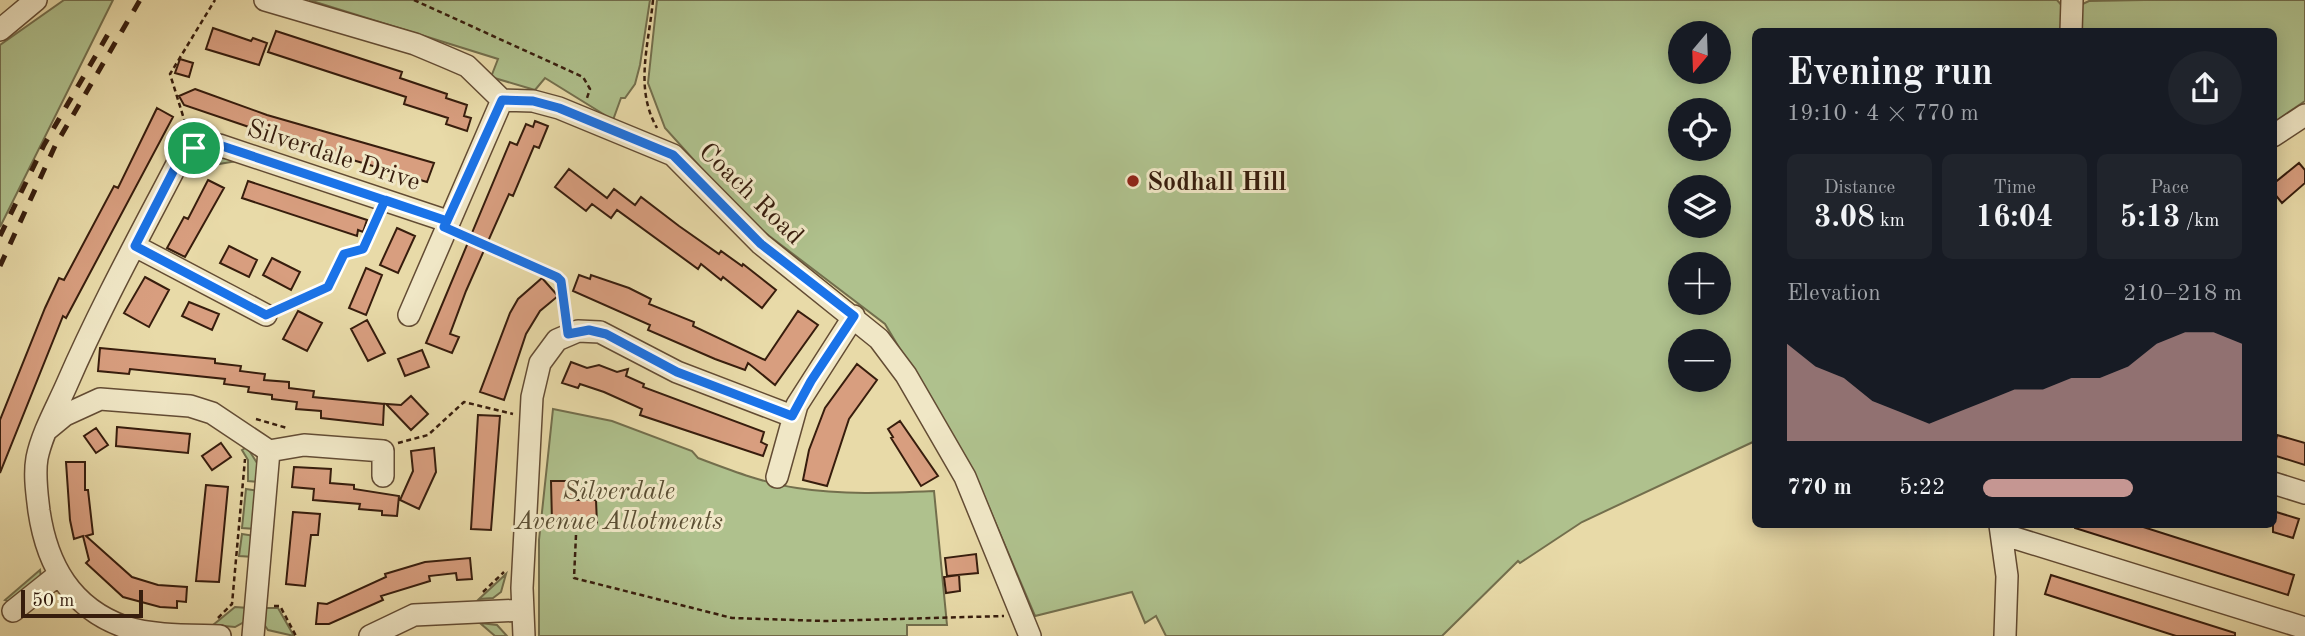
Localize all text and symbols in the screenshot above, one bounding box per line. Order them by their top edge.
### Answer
north arrow [1668,21,1731,84]
map controls [1668,21,1731,392]
button: share [2168,51,2242,125]
text: Evening run [1787,55,1993,93]
button: locate [1668,98,1731,161]
text: 19:10 · 4 × 770 m [1787,102,1979,125]
street label: Silverdale Drive [244,116,423,196]
pin [164,118,224,178]
icon: arrive [175,129,213,167]
street label: Coach Road [693,139,808,250]
place label: Sodhall Hill [1147,170,1286,196]
marker: Sodhall Hill [1125,173,1141,189]
button: layers [1668,175,1731,238]
text: Distance [1824,179,1895,198]
text: Time [1993,179,2036,198]
text: Pace [2150,179,2189,198]
text: 3.08 [1814,203,1875,233]
text: 16:04 [1976,203,2054,233]
text: 5:13 [2120,203,2180,233]
text: km [1875,212,1905,231]
text: /km [2180,212,2219,231]
button: + [1668,252,1731,315]
text: Elevation [1787,282,1881,305]
text: 210–218 m [2123,282,2242,305]
button: − [1668,329,1731,392]
text: 770 m [1787,476,1852,499]
text: 5:22 [1899,476,1945,499]
park label: Silverdale Avenue Allotments [513,479,723,535]
scale bar [21,587,144,619]
text: 50 m [32,592,74,611]

